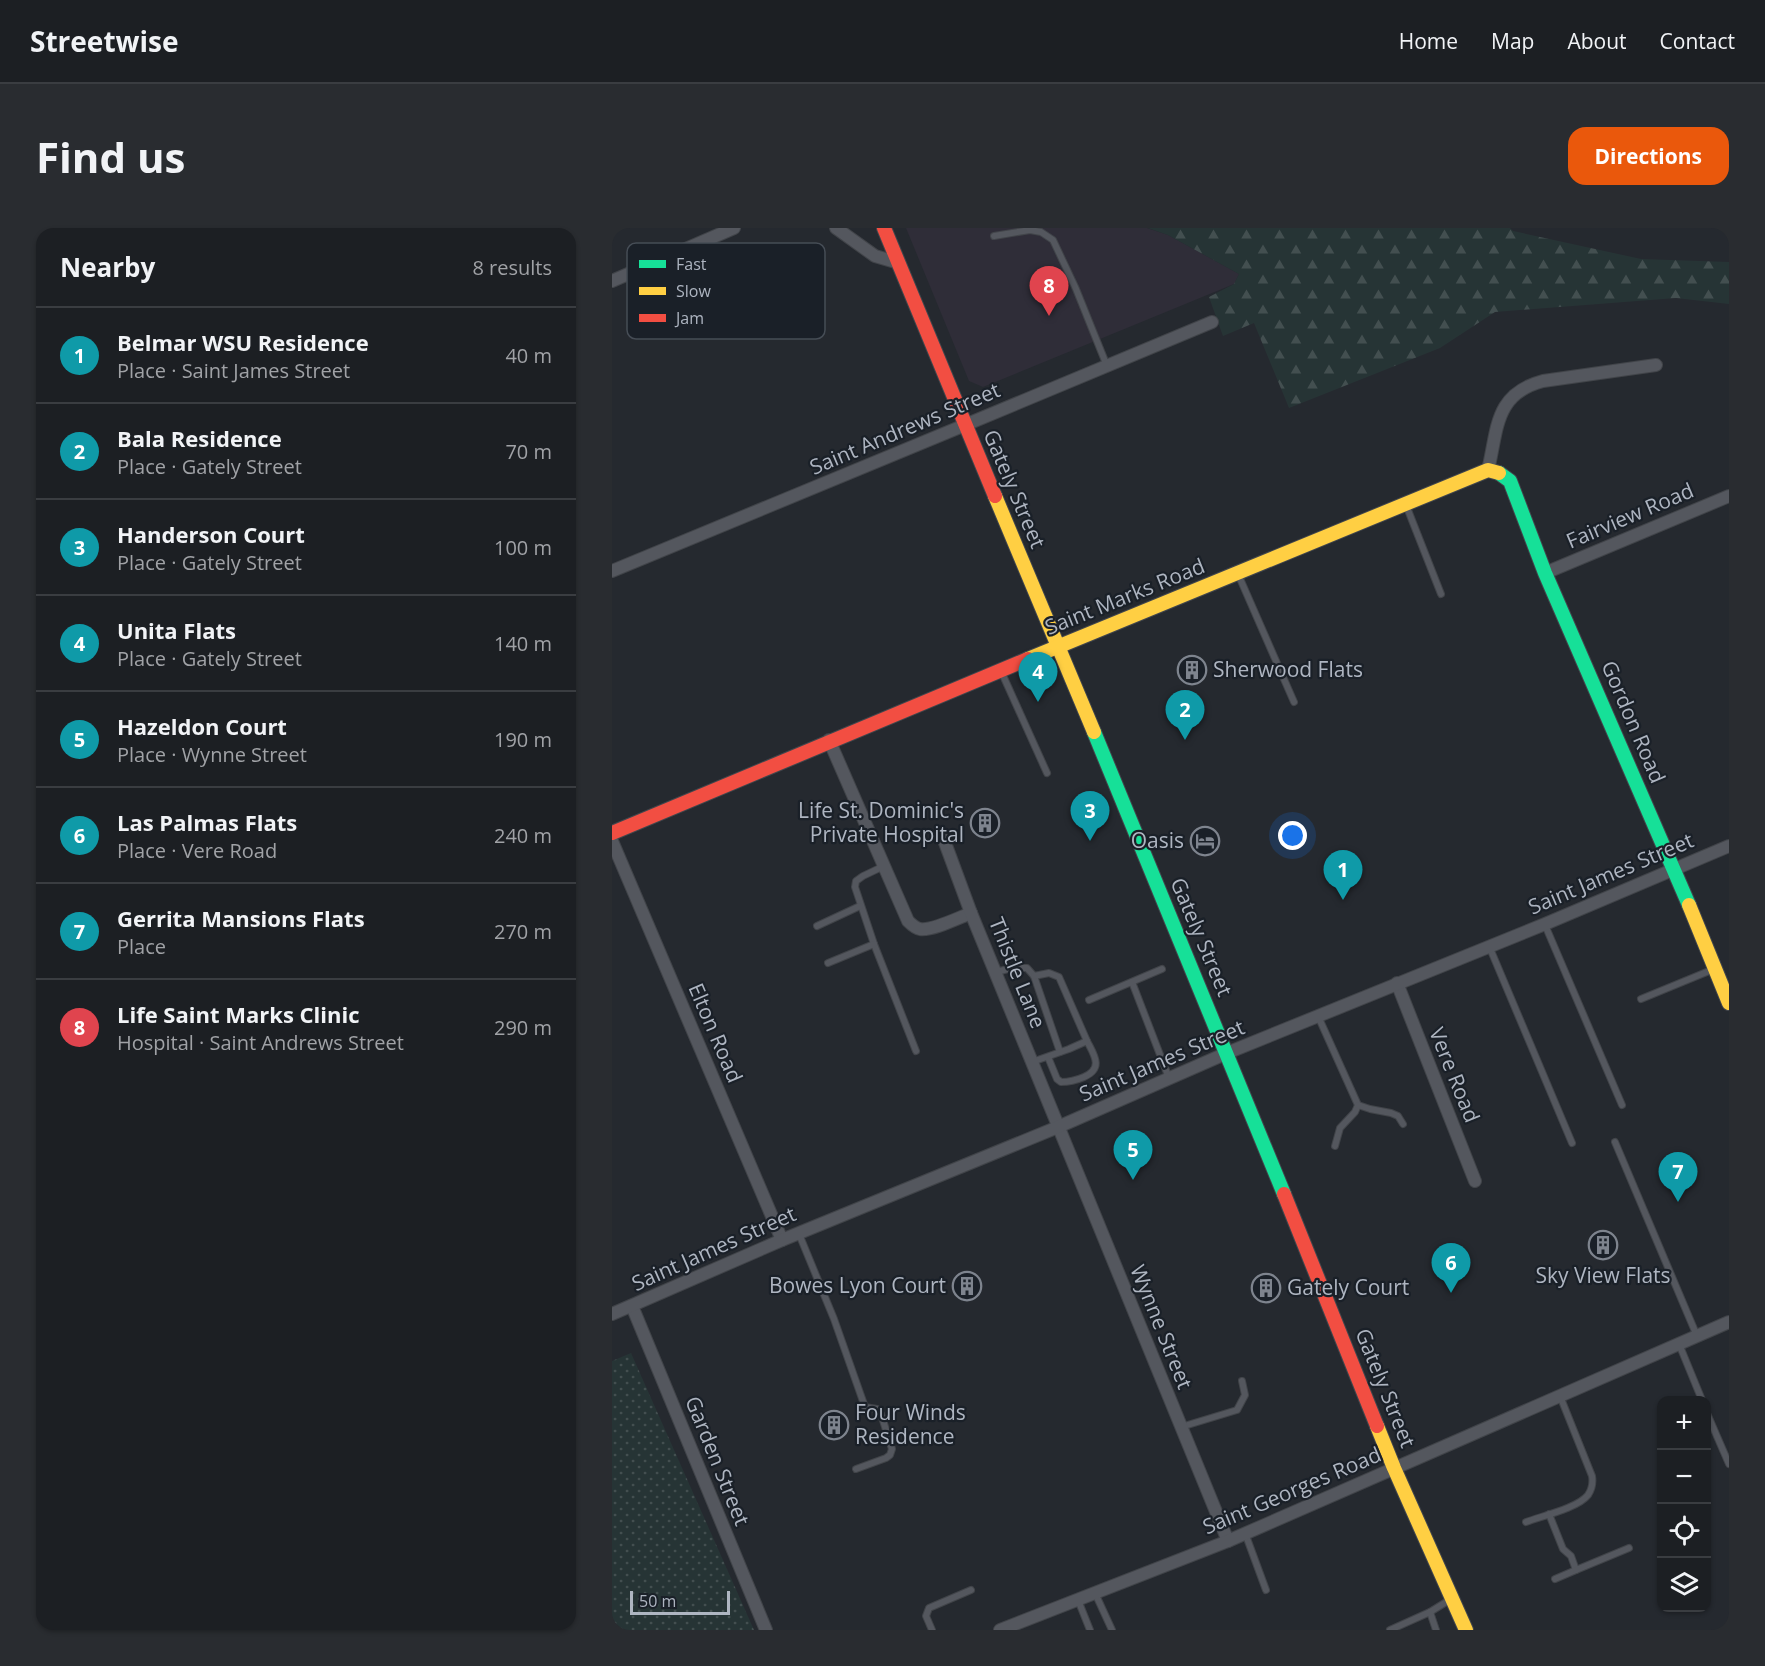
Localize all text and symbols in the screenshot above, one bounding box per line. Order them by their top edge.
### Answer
text: Streetwise [30,22,179,60]
text: Home [1399,27,1458,55]
text: Map [1491,27,1534,55]
text: About [1567,27,1627,55]
text: Contact [1660,27,1735,55]
button: Directions [1568,127,1729,185]
text: Find us [36,128,185,185]
legend [627,243,825,339]
text: Nearby [60,249,155,285]
text: Fast [676,253,707,275]
text: 8 results [472,254,552,281]
pin: 8 [1030,266,1068,316]
text: Slow [676,280,711,302]
text: Jam [674,307,704,329]
text: Belmar WSU Residence [117,327,369,357]
text: 1 [74,342,85,369]
text: 40 m [505,342,552,369]
text: Place · Saint James Street [117,357,350,384]
street label: Saint Andrews Street [805,375,1004,481]
text: Bala Residence [117,423,282,453]
street label: Gately Street [977,425,1052,552]
text: 2 [74,438,85,465]
text: 70 m [505,438,552,465]
text: Place · Gately Street [117,453,302,480]
street label: Fairview Road [1562,476,1698,555]
text: Handerson Court [117,519,305,549]
text: 3 [74,534,85,561]
text: 100 m [494,534,552,561]
text: Place · Gately Street [117,549,302,576]
street label: Saint Marks Road [1041,551,1209,641]
text: Unita Flats [117,615,236,645]
text: 4 [74,630,85,657]
text: 140 m [494,630,552,657]
text: Place · Gately Street [117,645,302,672]
pin: 4 [1018,652,1058,702]
building icon: Sherwood Flats [1176,654,1208,686]
place label: Sherwood Flats [1213,655,1363,683]
street label: Gordon Road [1596,656,1672,787]
pin: 2 [1166,690,1204,740]
text: Hazeldon Court [117,711,287,741]
text: 5 [74,726,85,753]
text: 190 m [494,726,552,753]
text: Place · Wynne Street [117,741,307,768]
pin: 3 [1070,792,1110,841]
place label: Life St. Dominic's Private Hospital [798,796,964,848]
text: Las Palmas Flats [117,807,297,837]
building icon: Life St. Dominic's Private Hospital [969,807,1001,839]
your location [1278,821,1307,850]
text: 6 [74,822,85,849]
text: 240 m [494,822,552,849]
hotel icon: Oasis [1189,825,1221,857]
place label: Oasis [1131,826,1184,854]
street label: Saint James Street [1524,826,1698,921]
text: Place · Vere Road [117,837,277,864]
pin: 1 [1324,850,1362,900]
street label: Gately Street [1164,873,1239,1000]
text: Gerrita Mansions Flats [117,903,365,933]
street label: Thistle Lane [983,913,1053,1032]
text: 7 [74,918,85,945]
text: 270 m [494,918,552,945]
text: Place [117,933,166,960]
street label: Elton Road [682,979,749,1087]
text: Life Saint Marks Clinic [117,999,359,1029]
street label: Saint James Street [1075,1013,1249,1108]
text: 8 [74,1014,85,1041]
text: 290 m [494,1014,552,1041]
street label: Vere Road [1423,1023,1487,1126]
text: Hospital · Saint Andrews Street [117,1029,404,1056]
pin: 5 [1114,1130,1152,1180]
pin: 7 [1658,1152,1698,1202]
street label: Saint James Street [627,1199,800,1297]
building icon: Sky View Flats [1587,1229,1619,1261]
pin: 6 [1432,1244,1470,1293]
street label: Wynne Street [1124,1260,1200,1393]
place label: Sky View Flats [1535,1261,1671,1289]
building icon: Bowes Lyon Court [951,1270,983,1302]
place label: Bowes Lyon Court [769,1271,946,1299]
building icon: Gately Court [1250,1272,1282,1304]
place label: Gately Court [1287,1273,1409,1301]
street label: Gately Street [1349,1324,1423,1451]
street label: Garden Street [679,1392,757,1529]
map controls [1657,1396,1711,1612]
button: + [1657,1396,1711,1450]
place label: Four Winds Residence [855,1398,966,1450]
building icon: Four Winds Residence [818,1409,850,1441]
street label: Saint Georges Road [1198,1440,1385,1540]
button: − [1657,1450,1711,1504]
button: locate [1657,1504,1711,1558]
button: layers [1657,1558,1711,1612]
scale bar [630,1588,730,1616]
text: 50 m [639,1590,676,1612]

